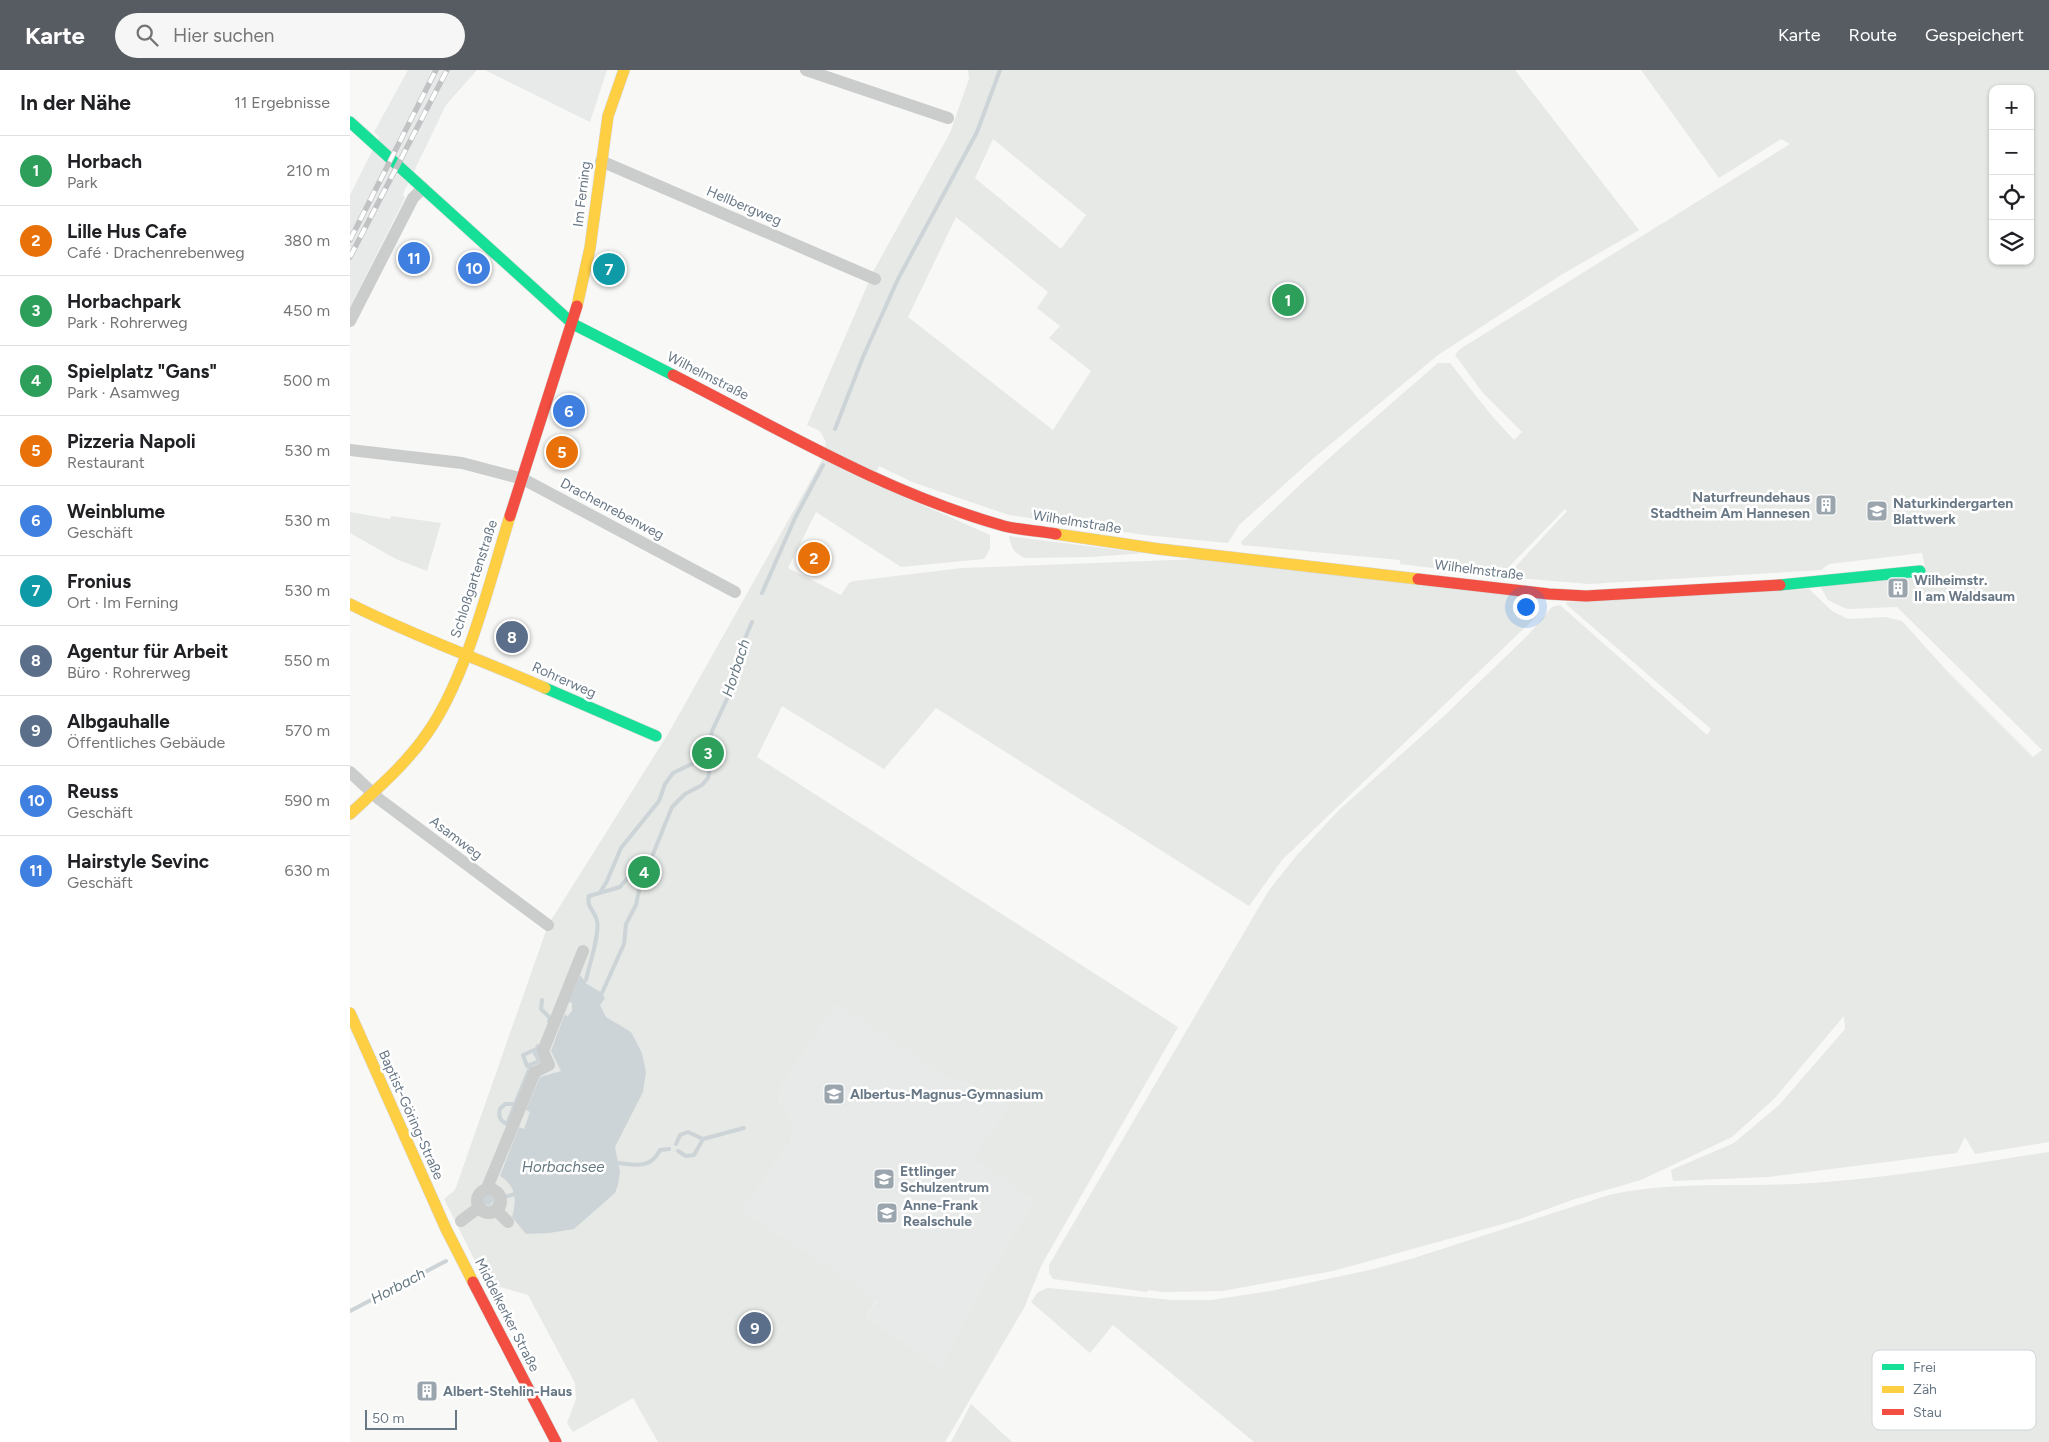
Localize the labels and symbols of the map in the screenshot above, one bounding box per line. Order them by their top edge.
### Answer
street label: Im Ferning [570,160,594,228]
street label: Hellbergweg [704,183,784,229]
pin: 11 [398,239,430,277]
pin: 10 [458,249,490,287]
pin: 7 [593,250,625,288]
pin: 1 [1272,281,1304,319]
street label: Wilhelmstraße [664,348,752,404]
pin: 6 [553,392,585,430]
pin: 5 [546,433,578,471]
street label: Drachenrebenweg [557,475,667,543]
place label: Naturfreundehaus Stadtheim Am Hannesen [1650,489,1810,522]
building icon: Naturfreundehaus Stadtheim Am Hannesen [1814,493,1838,517]
place label: Naturkindergarten Blattwerk [1893,495,2013,528]
school or university icon: Naturkindergarten Blattwerk [1865,499,1889,523]
street label: Wilhelmstraße [1031,507,1123,537]
street label: Schloßgartenstraße [447,517,501,640]
pin: 2 [798,539,830,577]
street label: Wilhelmstraße [1434,556,1525,584]
place label: Wilheimstr. II am Waldsaum [1914,572,2015,605]
building icon: Wilheimstr. II am Waldsaum [1886,576,1910,600]
your location [1513,594,1539,620]
pin: 8 [496,618,528,656]
water label: Horbach [718,637,754,699]
street label: Rohrerweg [529,658,599,702]
pin: 3 [692,734,724,772]
street label: Asamweg [426,813,486,863]
pin: 4 [628,853,660,891]
street label: Baptist-Göring-Straße [375,1048,447,1183]
school or university icon: Albertus-Magnus-Gymnasium [822,1082,846,1106]
place label: Albertus-Magnus-Gymnasium [850,1086,1043,1103]
water label: Horbachsee [522,1158,604,1176]
place label: Ettlinger Schulzentrum [900,1163,989,1196]
school or university icon: Ettlinger Schulzentrum [872,1167,896,1191]
place label: Anne-Frank Realschule [903,1197,979,1230]
school or university icon: Anne-Frank Realschule [875,1201,899,1225]
street label: Middelkerker Straße [471,1255,543,1375]
water label: Horbach [368,1264,428,1308]
pin: 9 [739,1309,771,1347]
legend [1872,1350,2036,1430]
text: Frei [1913,1359,1936,1376]
building icon: Albert-Stehlin-Haus [415,1379,439,1403]
text: Zäh [1913,1381,1937,1398]
place label: Albert-Stehlin-Haus [443,1383,573,1400]
text: Stau [1913,1404,1942,1421]
scale bar [365,1407,458,1430]

